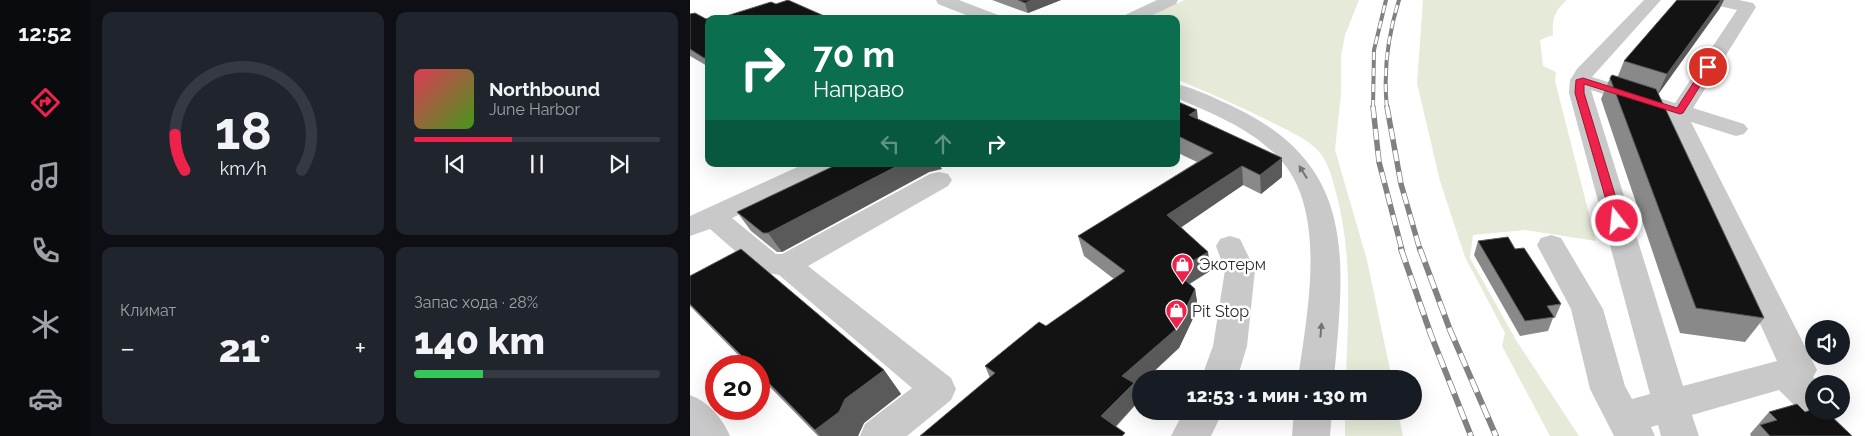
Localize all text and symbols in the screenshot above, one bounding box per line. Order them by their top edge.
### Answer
text: 12:52 [18,20,72,46]
text: 70 m [813,34,895,75]
icon: right [730,35,795,100]
pin [1687,46,1729,88]
icon: arrive [1694,53,1722,81]
text: Направо [813,76,904,102]
text: Northbound [489,78,600,100]
icon: directions [28,85,63,120]
text: 18 [214,100,272,161]
text: June Harbor [489,100,580,119]
icon: left [876,130,904,158]
icon: ahead [929,130,957,158]
icon: right [982,130,1010,158]
icon: previous [441,150,469,178]
icon: pause [523,150,551,178]
icon: next [605,150,633,178]
text: km/h [219,158,267,179]
icon: music [28,159,63,194]
one-way arrow [1299,165,1308,178]
position arrow [1590,194,1642,246]
icon: phone [28,233,63,268]
shop icon: Экотерм [1171,252,1195,283]
place label: Экотерм [1199,255,1266,274]
text: Запас хода · 28% [414,293,538,312]
shop icon: Pit Stop [1164,299,1188,330]
text: Климат [120,301,176,320]
place label: Pit Stop [1192,302,1249,321]
icon: climate [28,307,63,342]
text: 140 km [414,318,545,363]
map controls [1805,320,1850,420]
button: sound [1805,320,1850,365]
one-way arrow [1317,322,1325,338]
text: 21° [219,326,271,371]
text: − [120,332,135,365]
text: + [354,332,366,365]
speed limit sign: 20 [705,355,770,420]
button: search [1805,375,1850,420]
icon: car [28,381,63,416]
text: 12:53 · 1 мин · 130 m [1187,384,1367,406]

